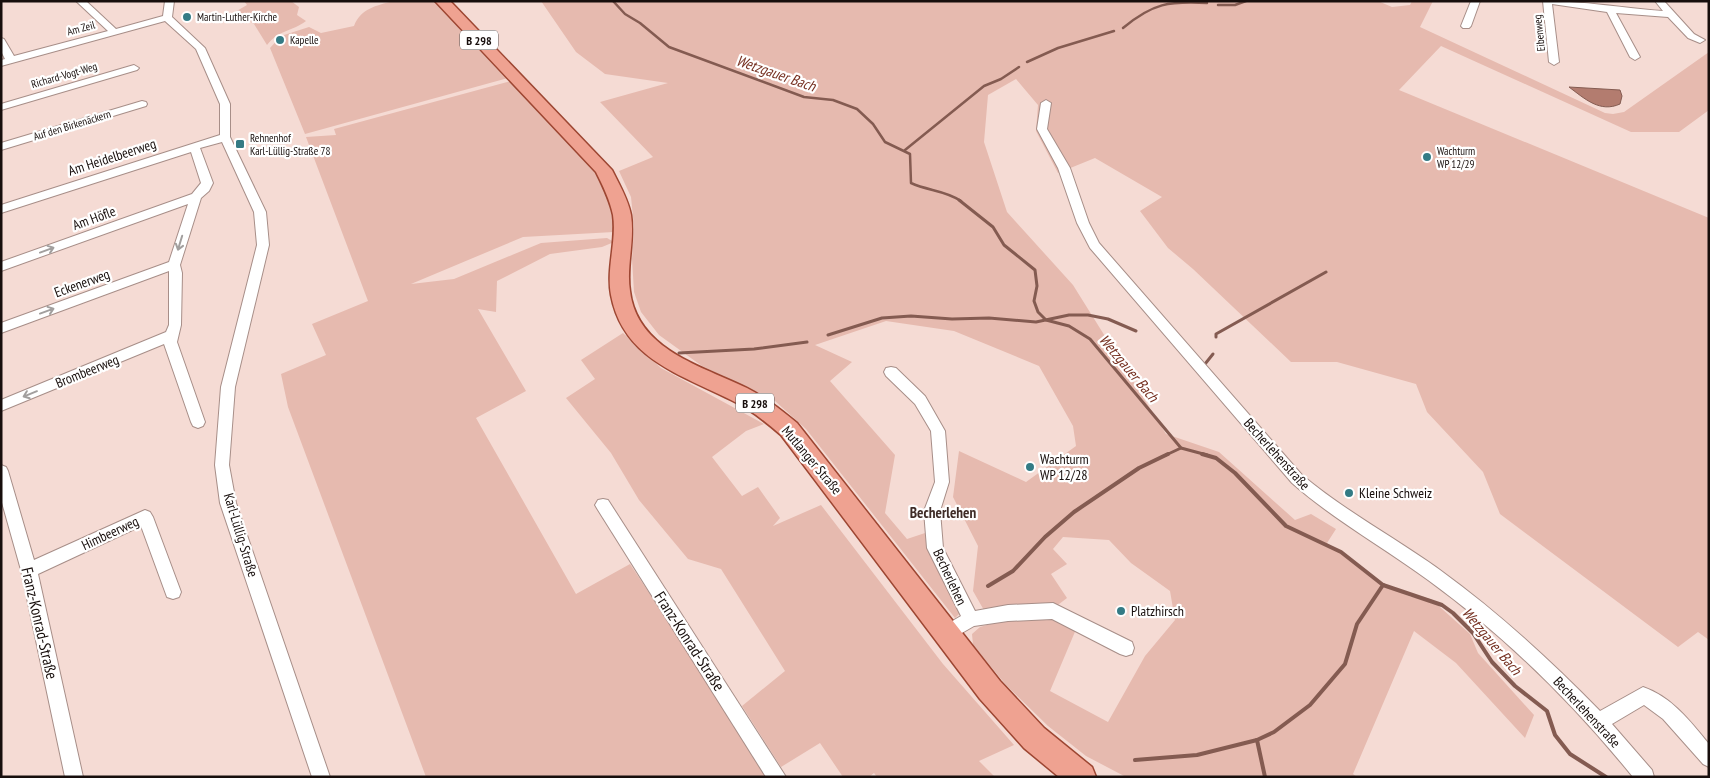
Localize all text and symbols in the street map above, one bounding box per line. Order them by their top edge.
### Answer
place label: Martin-Luther-Kirche [197,10,278,24]
marker: Martin-Luther-Kirche [181,11,193,23]
street label: Eibenweg [1530,14,1548,52]
street label: Am Zeil [65,17,97,38]
road number: B 298 [460,30,498,50]
place label: Kapelle [290,33,319,47]
marker: Kapelle [274,34,286,46]
water label: Wetzgauer Bach [734,51,819,96]
street label: Richard-Vogt-Weg [29,59,99,91]
street label: Auf den Birkenäckern [31,106,113,143]
place label: Rehnenhof Karl-Lüllig-Straße 78 [250,131,331,158]
street label: Am Heidelbeerweg [66,134,158,180]
marker: Rehnenhof Karl-Lüllig-Straße 78 [234,138,246,150]
place label: Wachturm WP 12/29 [1437,144,1475,171]
marker: Wachturm WP 12/29 [1421,151,1433,163]
street label: Am Höfle [70,202,118,234]
one-way arrow [175,235,185,251]
one-way arrow [39,245,54,254]
street label: Eckenerweg [52,265,112,301]
one-way arrow [39,306,54,315]
water label: Wetzgauer Bach [1095,330,1164,407]
street label: Brombeerweg [53,350,121,392]
one-way arrow [23,390,38,399]
road number: B 298 [736,393,774,412]
street label: Becherlehenstraße [1240,414,1314,494]
street label: Mutlanger Straße [778,422,846,498]
place label: Wachturm WP 12/28 [1040,450,1089,484]
marker: Wachturm WP 12/28 [1024,461,1036,473]
place label: Kleine Schweiz [1359,484,1432,502]
marker: Kleine Schweiz [1343,487,1355,499]
street label: Karl-Lüllig-Straße [220,491,262,579]
district label: Becherlehen [910,503,977,522]
street label: Himbeerweg [79,512,141,554]
street label: Becherlehen [929,546,971,608]
street label: Franz-Konrad-Straße [17,565,63,681]
street label: Franz-Konrad-Straße [650,588,730,694]
place label: Platzhirsch [1131,602,1184,620]
water label: Wetzgauer Bach [1458,603,1527,680]
marker: Platzhirsch [1115,605,1127,617]
street label: Becherlehenstraße [1549,673,1625,751]

